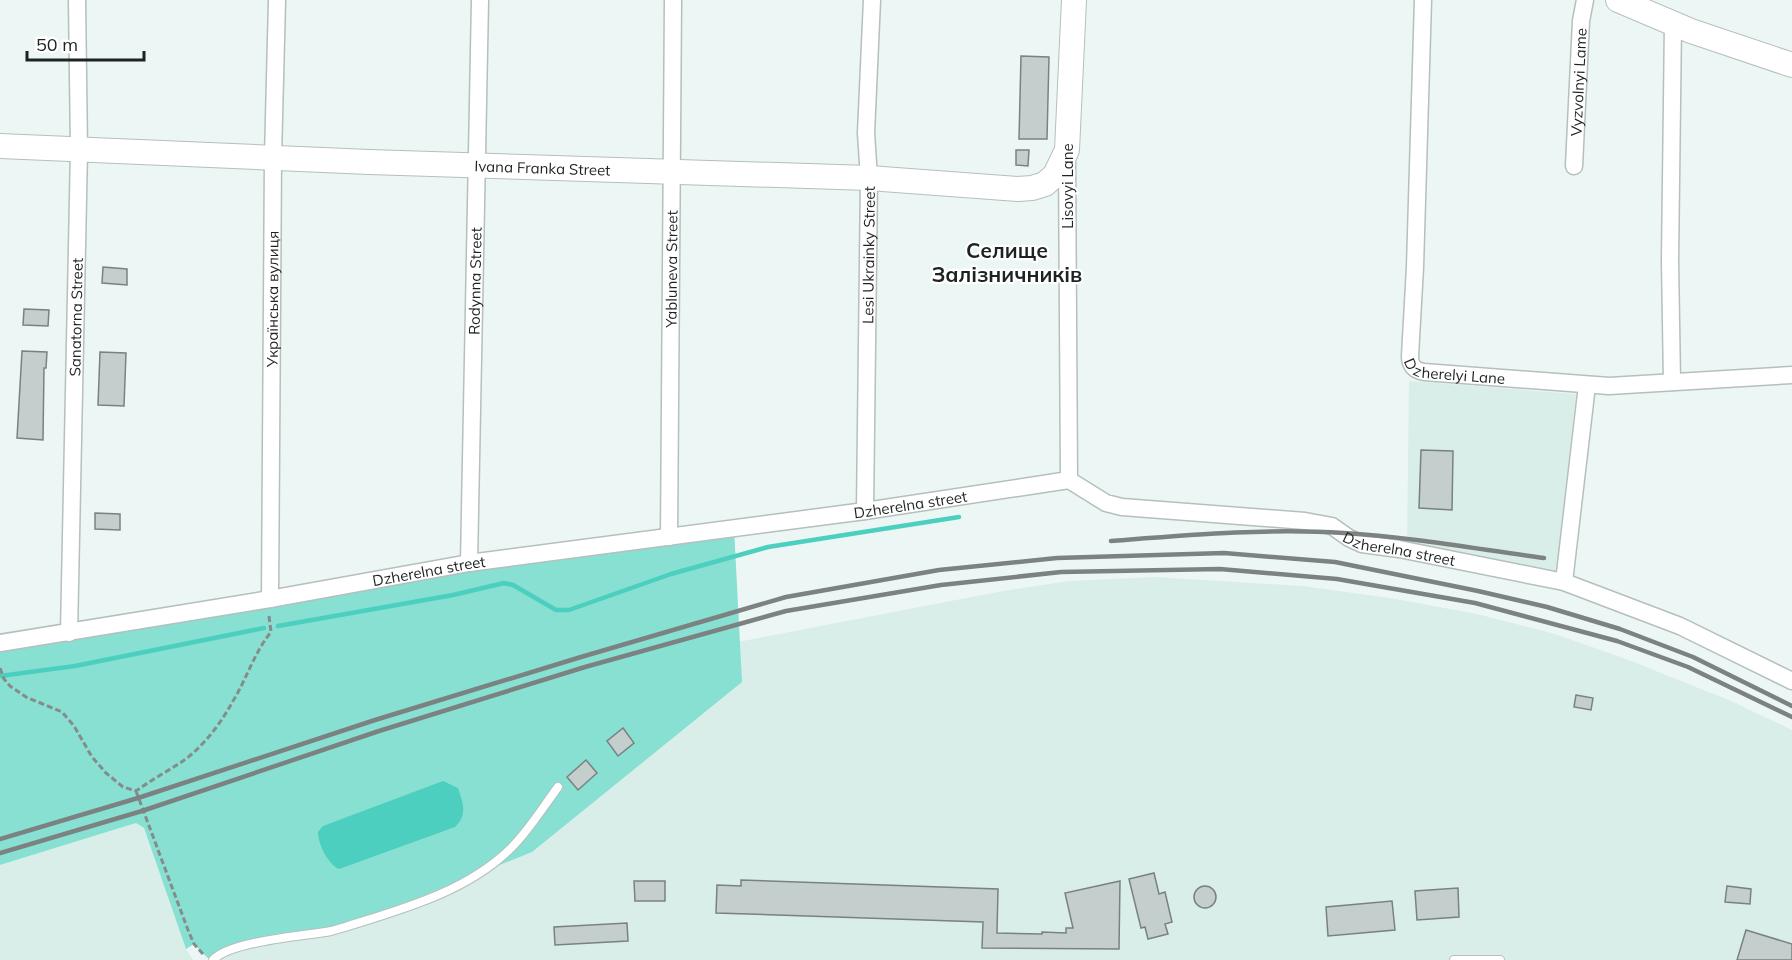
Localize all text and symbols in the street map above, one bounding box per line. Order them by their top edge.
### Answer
scale bar [27,24,144,62]
street label: Vyzvolnyi Lame [1566,28,1590,137]
text: 50 m [36,33,78,56]
street label: Lisovyi Lane [1058,143,1077,229]
street label: Ivana Franka Street [474,156,611,179]
street label: Lesi Ukrainky Street [858,186,878,324]
street label: Yabluneva Street [661,210,681,329]
street label: Rodynna Street [464,227,485,335]
street label: Українська вулиця [262,231,282,368]
district label: Селище Залізничників [932,237,1082,287]
street label: Sanatorna Street [65,258,86,377]
street label: Dzherelyi Lane [1400,355,1506,388]
street label: Dzherelna street [852,486,968,522]
street label: Dzherelna street [1340,527,1457,570]
street label: Dzherelna street [371,551,487,590]

